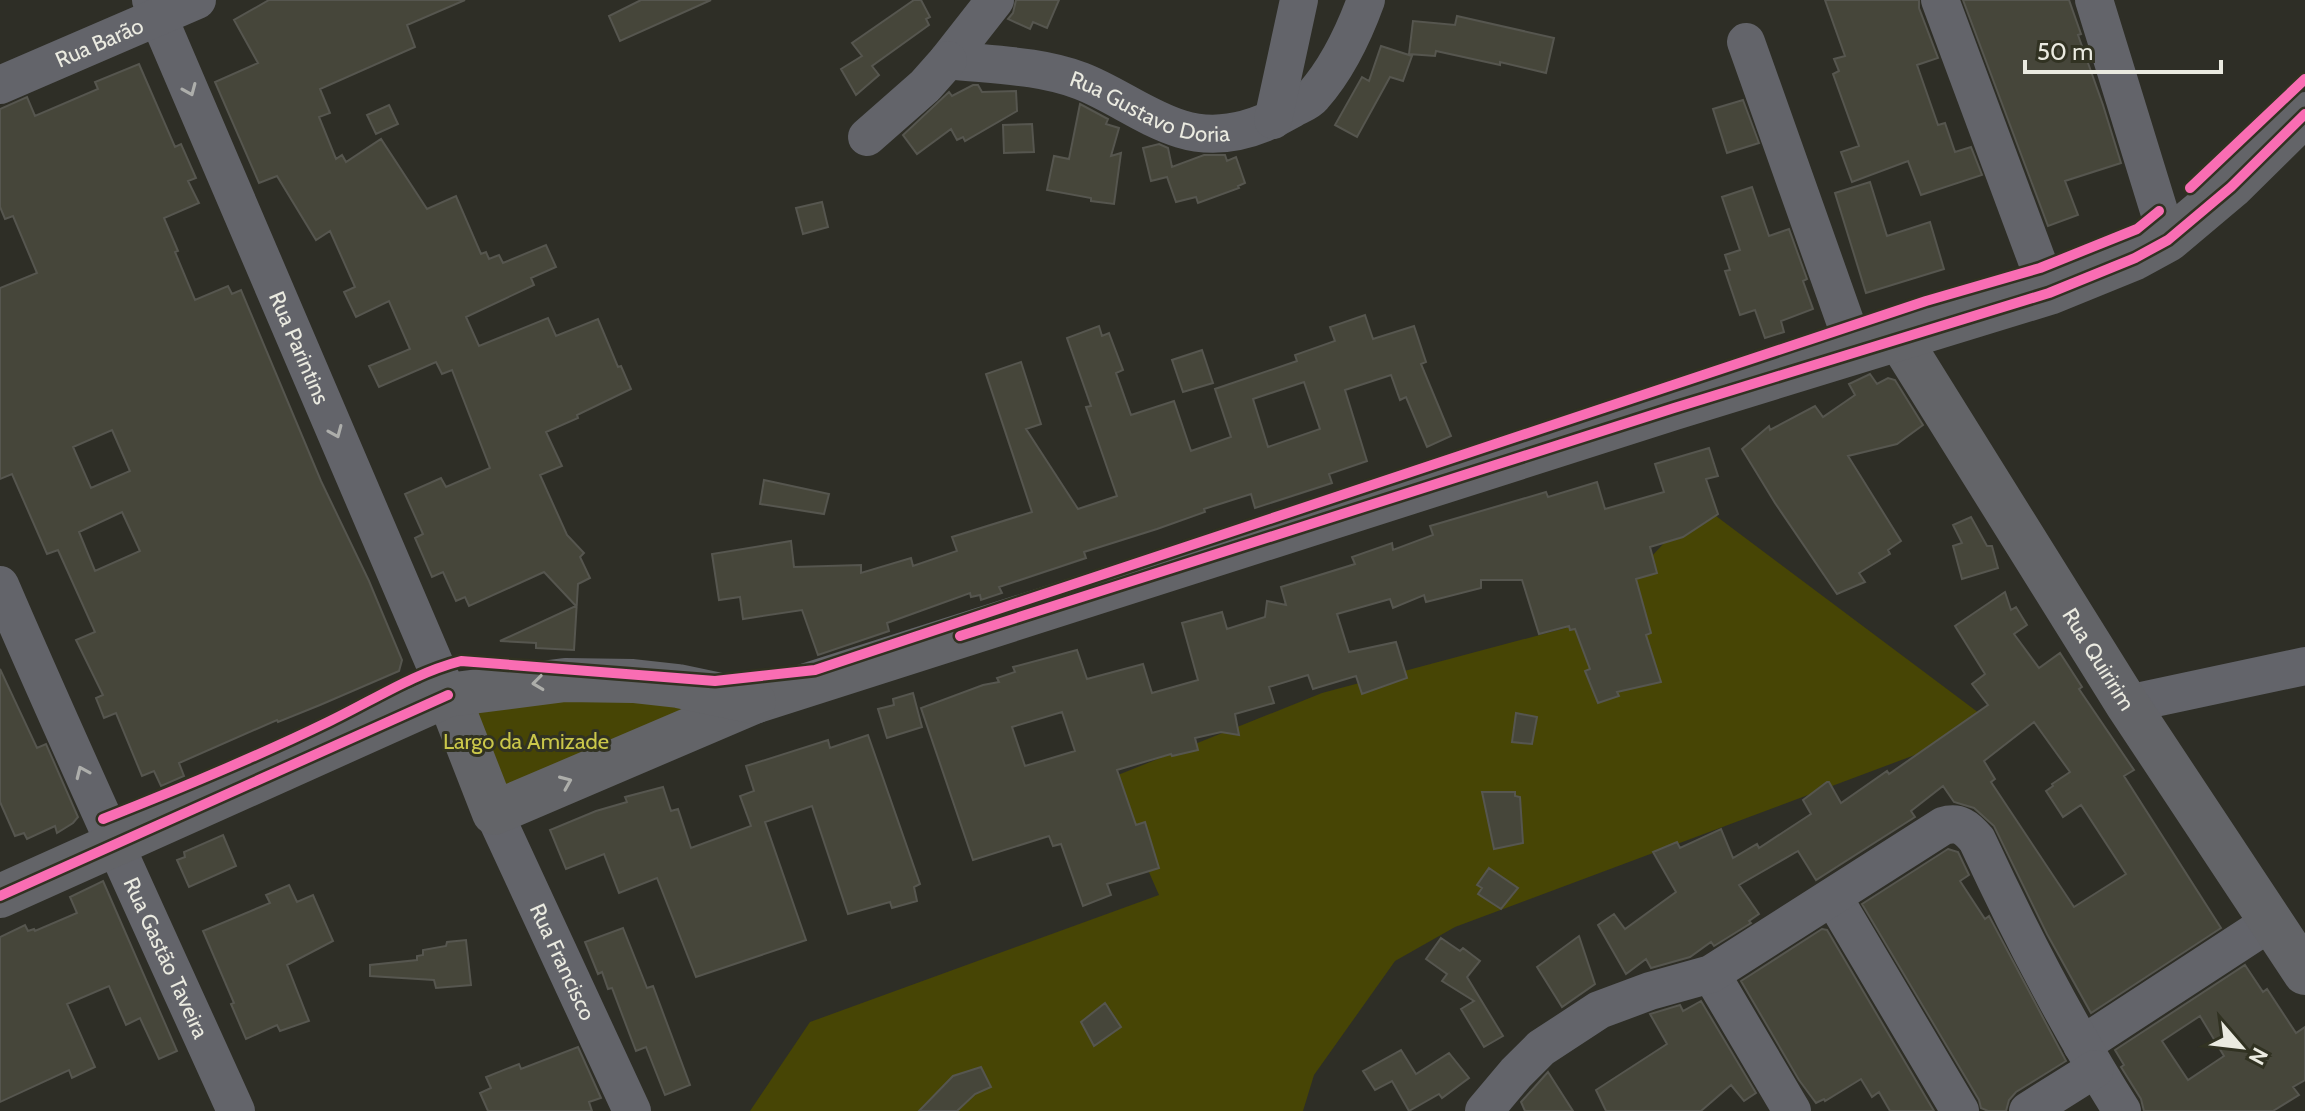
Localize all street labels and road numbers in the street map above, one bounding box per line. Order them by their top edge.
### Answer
street label: Rua Barão [51,12,148,74]
street label: Rua Gustavo Doria [1066,65,1231,148]
street label: Rua Parintins [263,287,335,408]
street label: Rua Quiririm [2056,603,2141,716]
street label: Rua Gastão Taveira [118,873,214,1043]
street label: Rua Francisco [524,899,601,1025]

